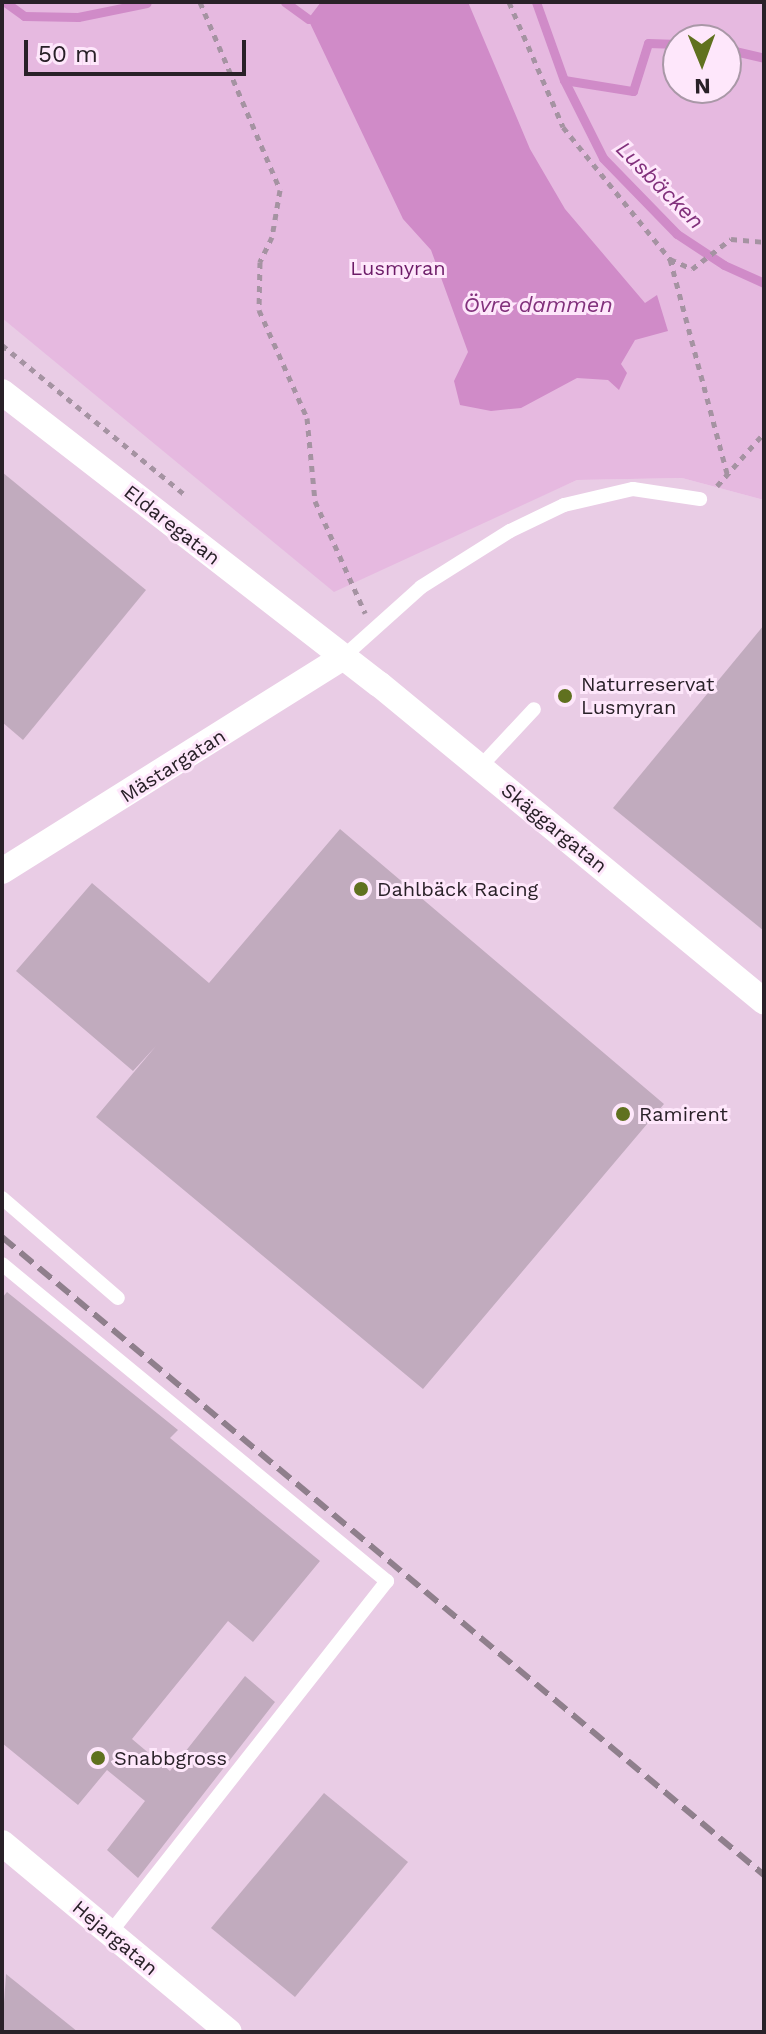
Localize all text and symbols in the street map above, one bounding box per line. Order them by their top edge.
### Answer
scale bar [28,24,250,74]
north arrow [662,24,742,104]
text: 50 m [38,40,98,68]
text: N [694,74,711,99]
water label: Lusbäcken [611,136,709,234]
park label: Lusmyran [350,256,446,280]
water label: Övre dammen [463,292,613,318]
street label: Eldaregatan [119,480,225,570]
place label: Naturreservat Lusmyran [581,672,714,719]
marker: Naturreservat Lusmyran [556,687,574,705]
street label: Mästargatan [116,724,230,808]
street label: Skäggargatan [496,778,612,878]
place label: Dahlbäck Racing [377,877,539,901]
marker: Dahlbäck Racing [352,880,370,898]
place label: Ramirent [639,1102,728,1126]
marker: Ramirent [614,1105,632,1123]
place label: Snabbgross [114,1746,227,1770]
marker: Snabbgross [89,1749,107,1767]
street label: Hejargatan [67,1895,163,1981]

